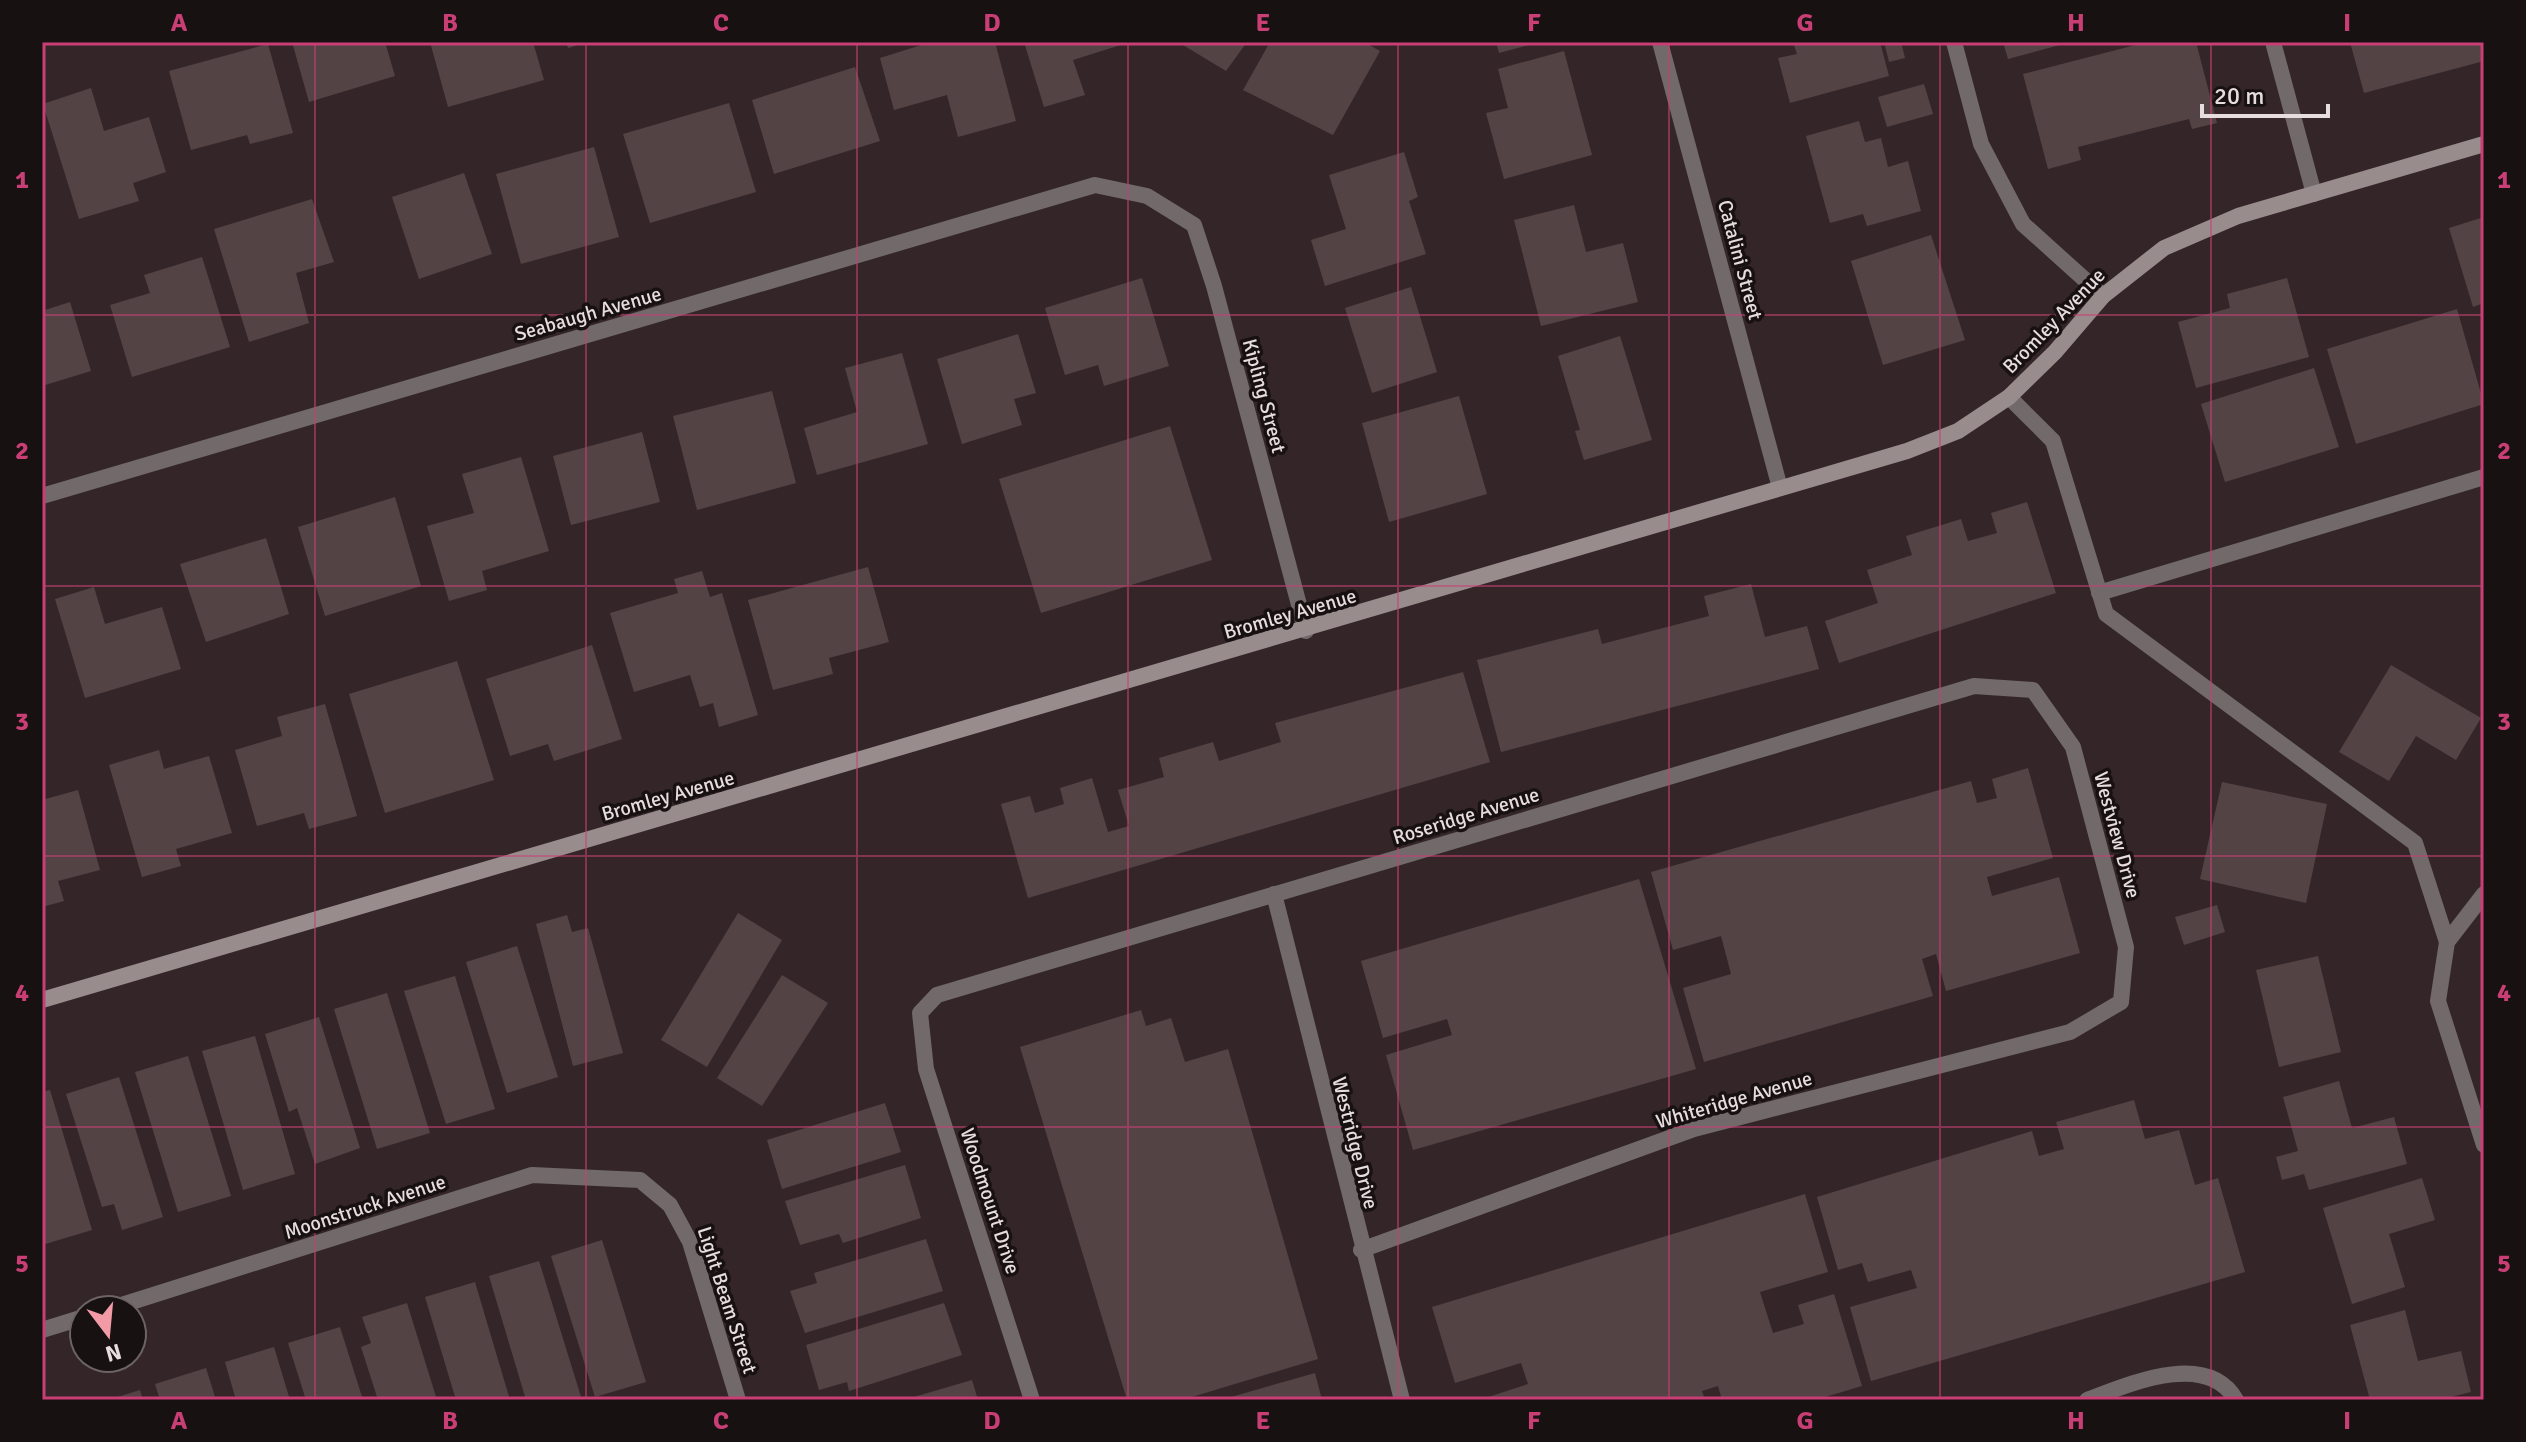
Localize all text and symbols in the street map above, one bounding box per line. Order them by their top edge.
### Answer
text: A [171,7,188,39]
text: B [442,7,458,39]
text: C [713,7,729,39]
text: D [983,7,1001,39]
text: E [1256,7,1270,39]
text: F [1527,7,1541,39]
text: G [1796,7,1814,39]
text: H [2067,7,2085,39]
text: I [2343,7,2351,39]
scale bar [2202,68,2328,118]
text: 20 m [2214,81,2264,111]
text: 1 [15,164,29,196]
text: 1 [2497,164,2511,196]
street label: Catalini Street [1712,197,1768,323]
street label: Bromley Avenue [1997,263,2111,379]
street label: Seabaugh Avenue [512,281,664,347]
street label: Kipling Street [1237,336,1291,456]
text: 2 [15,435,29,467]
text: 2 [2497,435,2511,467]
street label: Bromley Avenue [1221,583,1359,645]
text: 3 [15,706,29,738]
text: 3 [2497,706,2511,738]
street label: Bromley Avenue [599,765,737,827]
street label: Westview Drive [2088,769,2146,901]
street label: Roseridge Avenue [1390,782,1542,850]
text: 4 [15,977,29,1009]
text: 4 [2497,977,2511,1009]
street label: Whiteridge Avenue [1653,1066,1815,1134]
street label: Westridge Drive [1326,1074,1384,1212]
street label: Woodmount Drive [955,1125,1025,1277]
street label: Moonstruck Avenue [281,1169,449,1245]
street label: Light Beam Street [691,1223,763,1377]
text: 5 [15,1248,29,1280]
text: 5 [2497,1248,2511,1280]
north arrow [68,1294,148,1374]
text: N [102,1338,124,1368]
text: A [171,1405,188,1437]
text: B [442,1405,458,1437]
text: C [713,1405,729,1437]
text: D [983,1405,1001,1437]
text: E [1256,1405,1270,1437]
text: F [1527,1405,1541,1437]
text: G [1796,1405,1814,1437]
text: H [2067,1405,2085,1437]
text: I [2343,1405,2351,1437]

